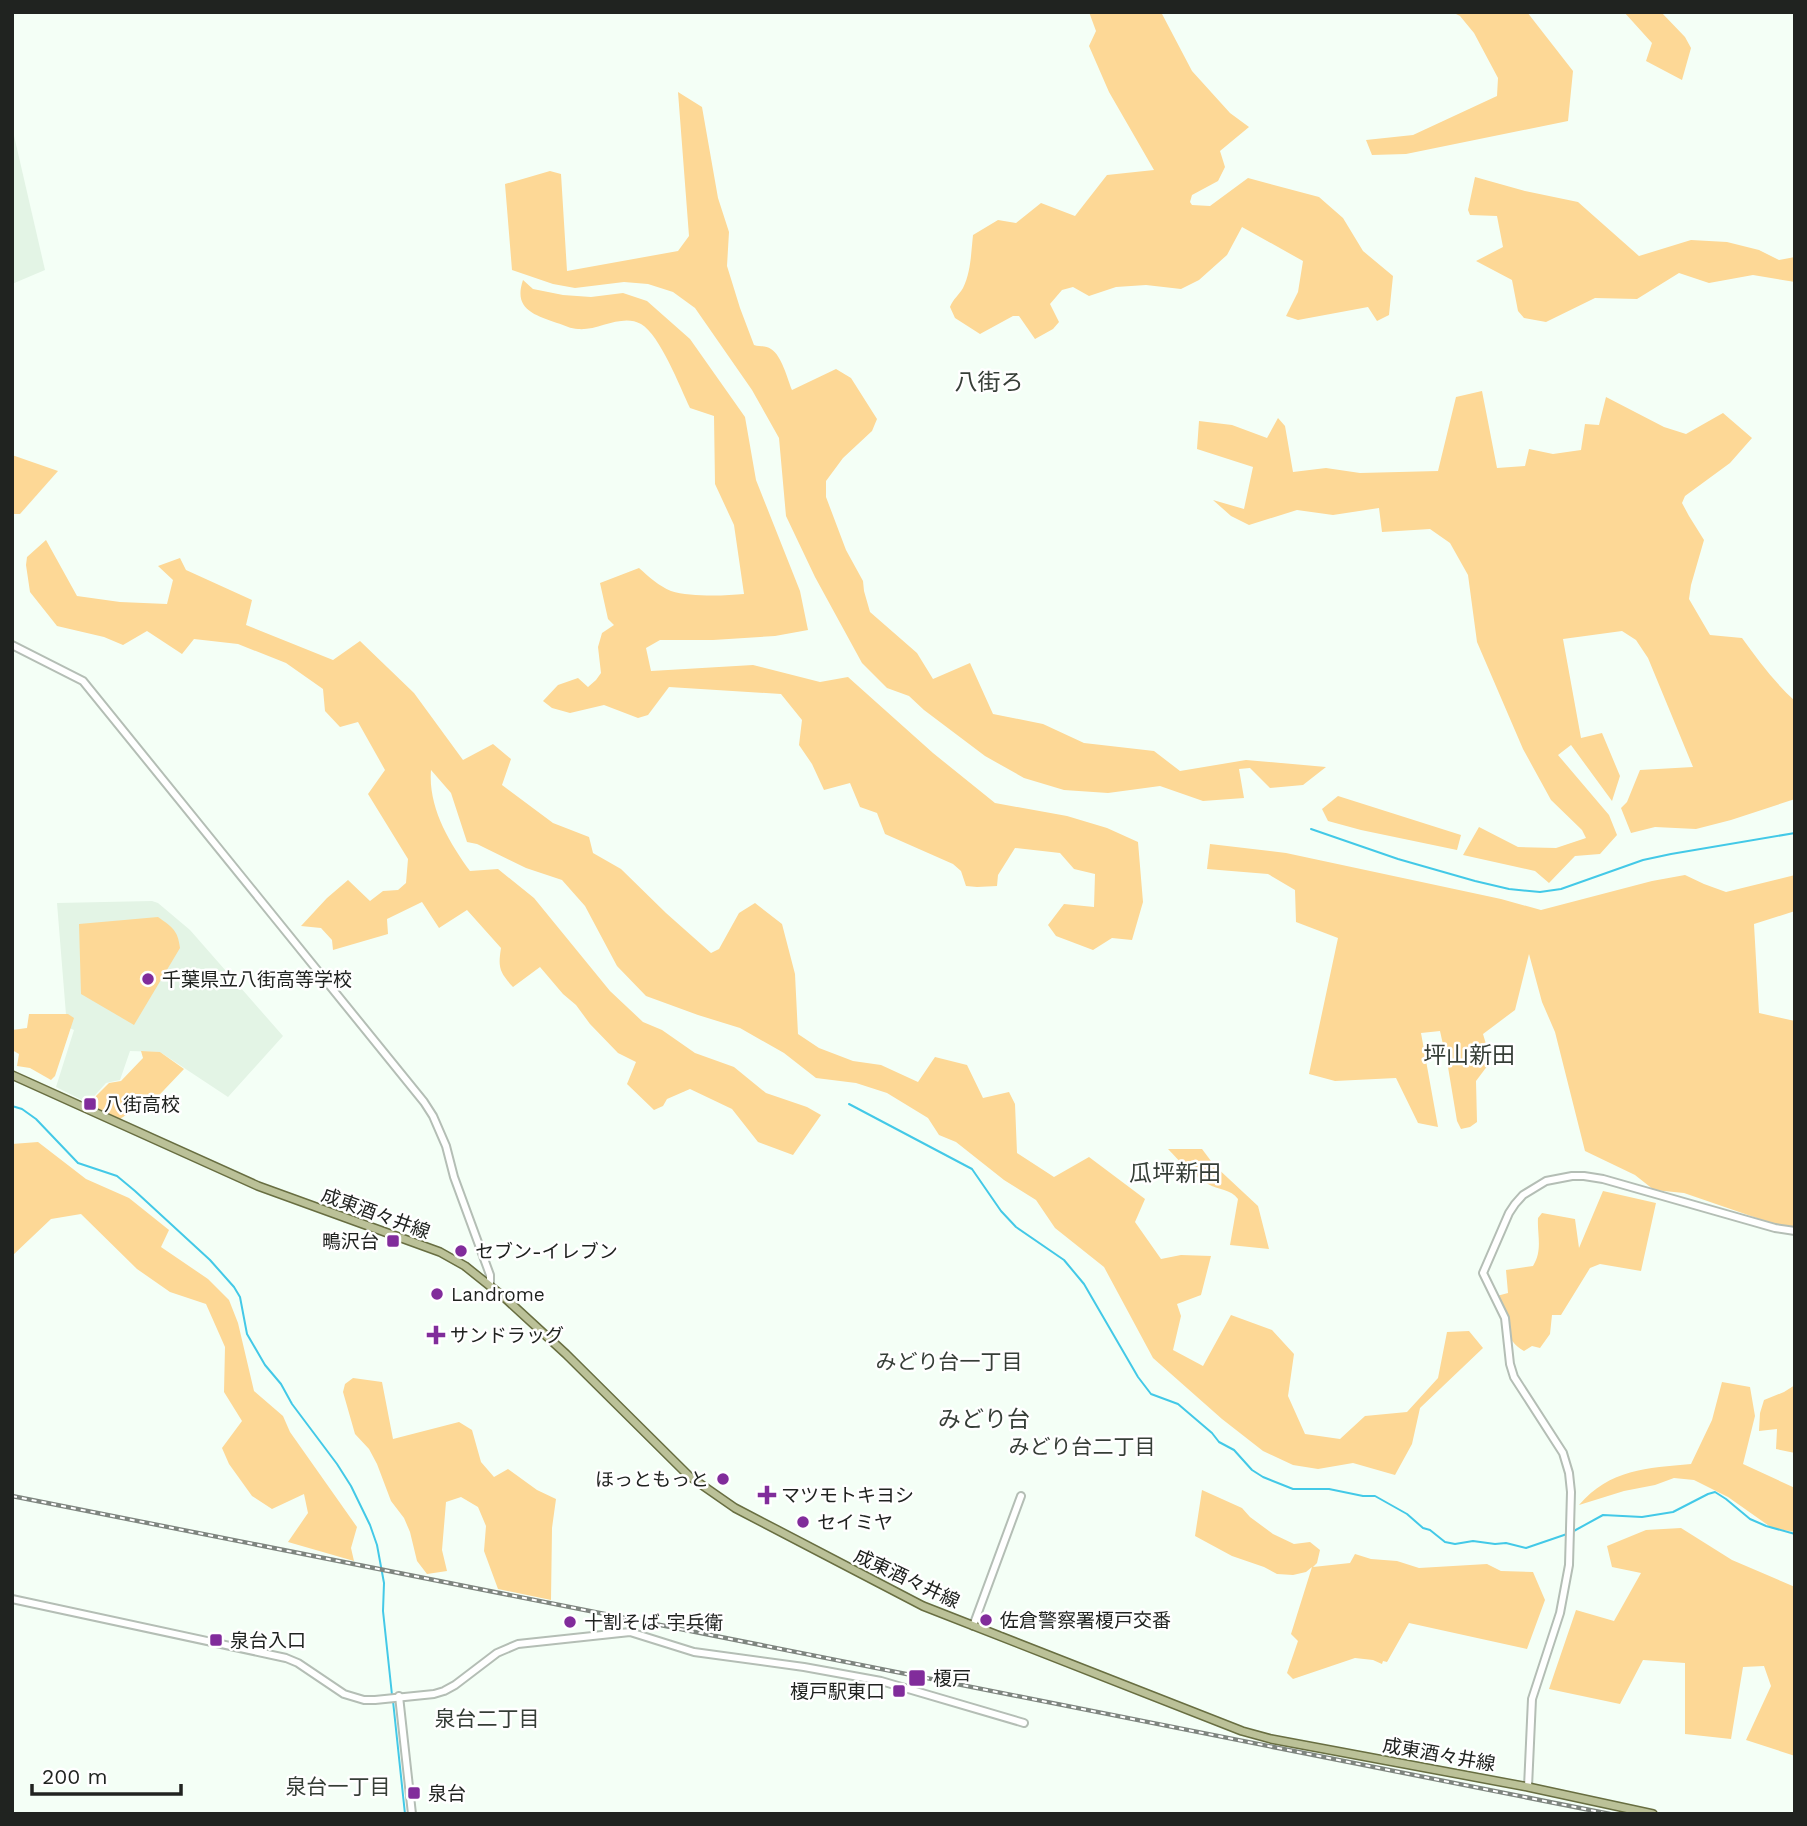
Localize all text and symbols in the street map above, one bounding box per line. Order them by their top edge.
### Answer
district label: 八街ろ [955,369,1024,396]
place label: 千葉県立八街高等学校 [162,968,352,991]
marker: 千葉県立八街高等学校 [140,971,156,987]
district label: 坪山新田 [1423,1042,1515,1069]
place label: 八街高校 [104,1093,180,1116]
marker: 八街高校 [82,1096,98,1112]
district label: 瓜坪新田 [1129,1160,1221,1187]
street label: 成東酒々井線 [318,1183,433,1244]
place label: 鴫沢台 [322,1230,379,1253]
marker: 鴫沢台 [385,1233,401,1249]
place label: セブン-イレブン [475,1240,618,1263]
marker: セブン-イレブン [453,1243,469,1259]
place label: Landrome [451,1283,545,1306]
marker: Landrome [429,1286,445,1302]
place label: サンドラッグ [450,1324,564,1347]
marker: サンドラッグ [428,1327,444,1343]
district label: みどり台一丁目 [876,1349,1023,1374]
district label: みどり台 [938,1406,1030,1433]
district label: みどり台二丁目 [1009,1434,1156,1459]
place label: ほっともっと [595,1468,709,1491]
marker: ほっともっと [715,1471,731,1487]
place label: マツモトキヨシ [781,1484,914,1507]
marker: マツモトキヨシ [759,1487,775,1503]
place label: セイミヤ [817,1511,893,1534]
marker: セイミヤ [795,1514,811,1530]
street label: 成東酒々井線 [850,1544,963,1613]
place label: 佐倉警察署榎戸交番 [1000,1609,1171,1632]
place label: 十割そば 宇兵衛 [584,1611,723,1634]
marker: 佐倉警察署榎戸交番 [978,1612,994,1628]
marker: 十割そば 宇兵衛 [562,1614,578,1630]
place label: 泉台入口 [230,1629,306,1652]
marker: 泉台入口 [208,1632,224,1648]
place label: 榎戸 [933,1667,971,1690]
marker: 榎戸 [907,1668,927,1688]
place label: 榎戸駅東口 [790,1680,885,1703]
marker: 榎戸駅東口 [891,1683,907,1699]
district label: 泉台二丁目 [435,1706,540,1731]
street label: 成東酒々井線 [1381,1733,1497,1776]
scale bar [32,1752,180,1796]
text: 200 m [42,1764,108,1789]
district label: 泉台一丁目 [286,1774,391,1799]
place label: 泉台 [428,1782,466,1805]
marker: 泉台 [406,1785,422,1801]

